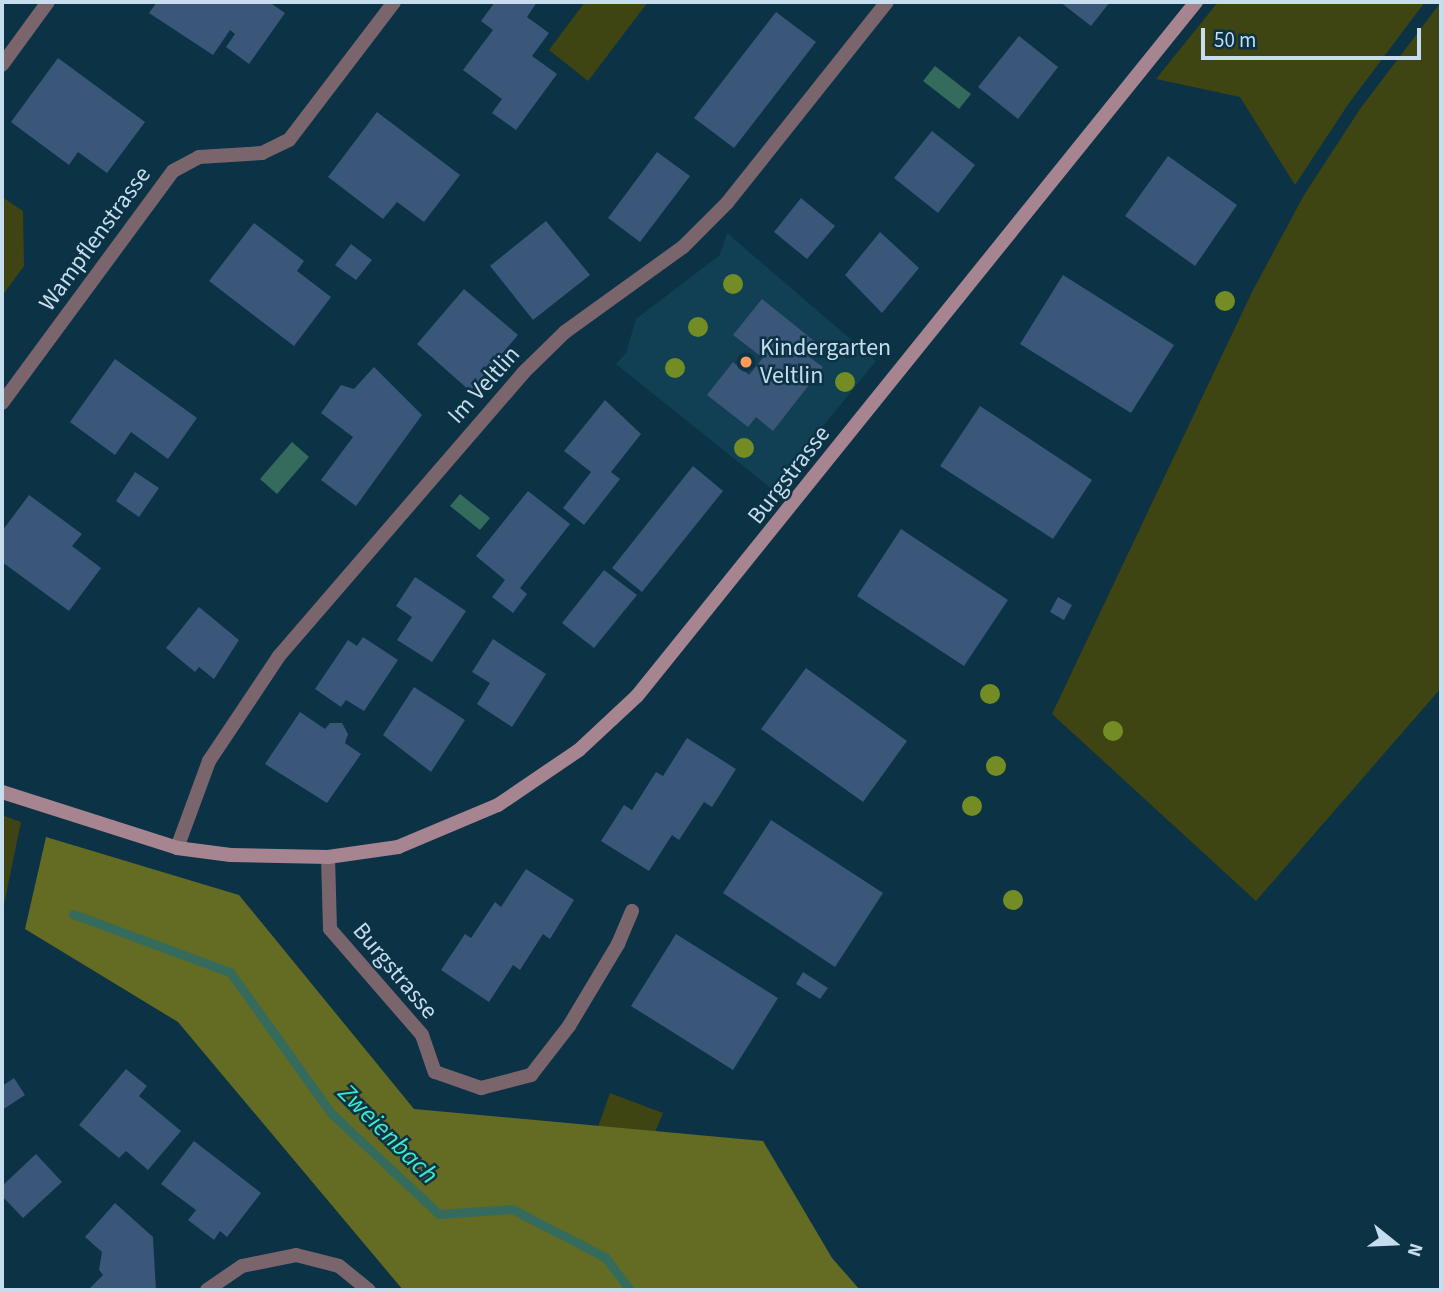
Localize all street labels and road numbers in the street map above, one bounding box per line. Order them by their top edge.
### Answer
street label: Wampflenstrasse [33,161,157,317]
street label: Im Veltlin [442,340,526,430]
street label: Burgstrasse [742,420,836,530]
street label: Burgstrasse [346,917,444,1025]

